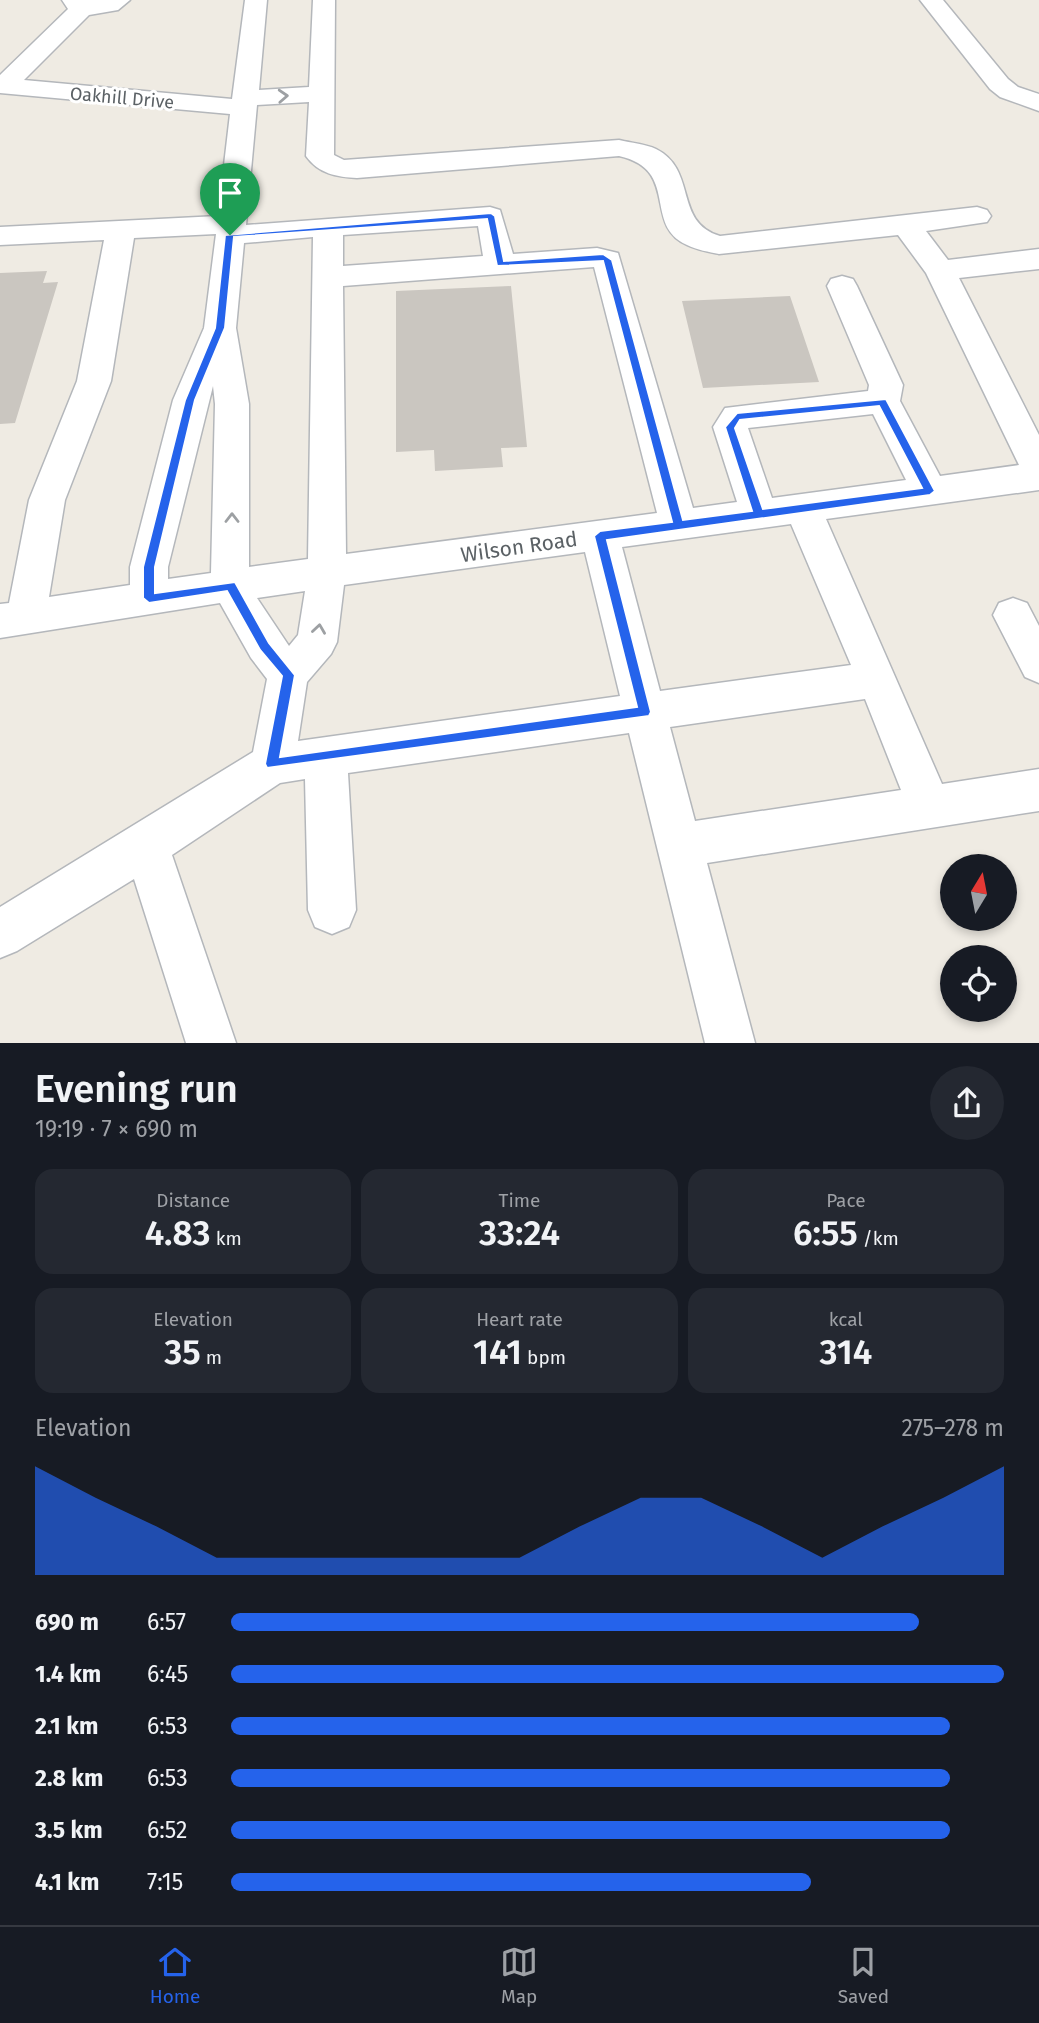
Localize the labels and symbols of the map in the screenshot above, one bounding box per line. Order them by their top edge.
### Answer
street label: Oakhill Drive [69,82,175,114]
one-way arrow [277,89,288,104]
pin [200,163,260,235]
one-way arrow [224,512,240,522]
street label: Wilson Road [459,526,579,568]
one-way arrow [311,623,326,635]
north arrow [940,854,1017,931]

